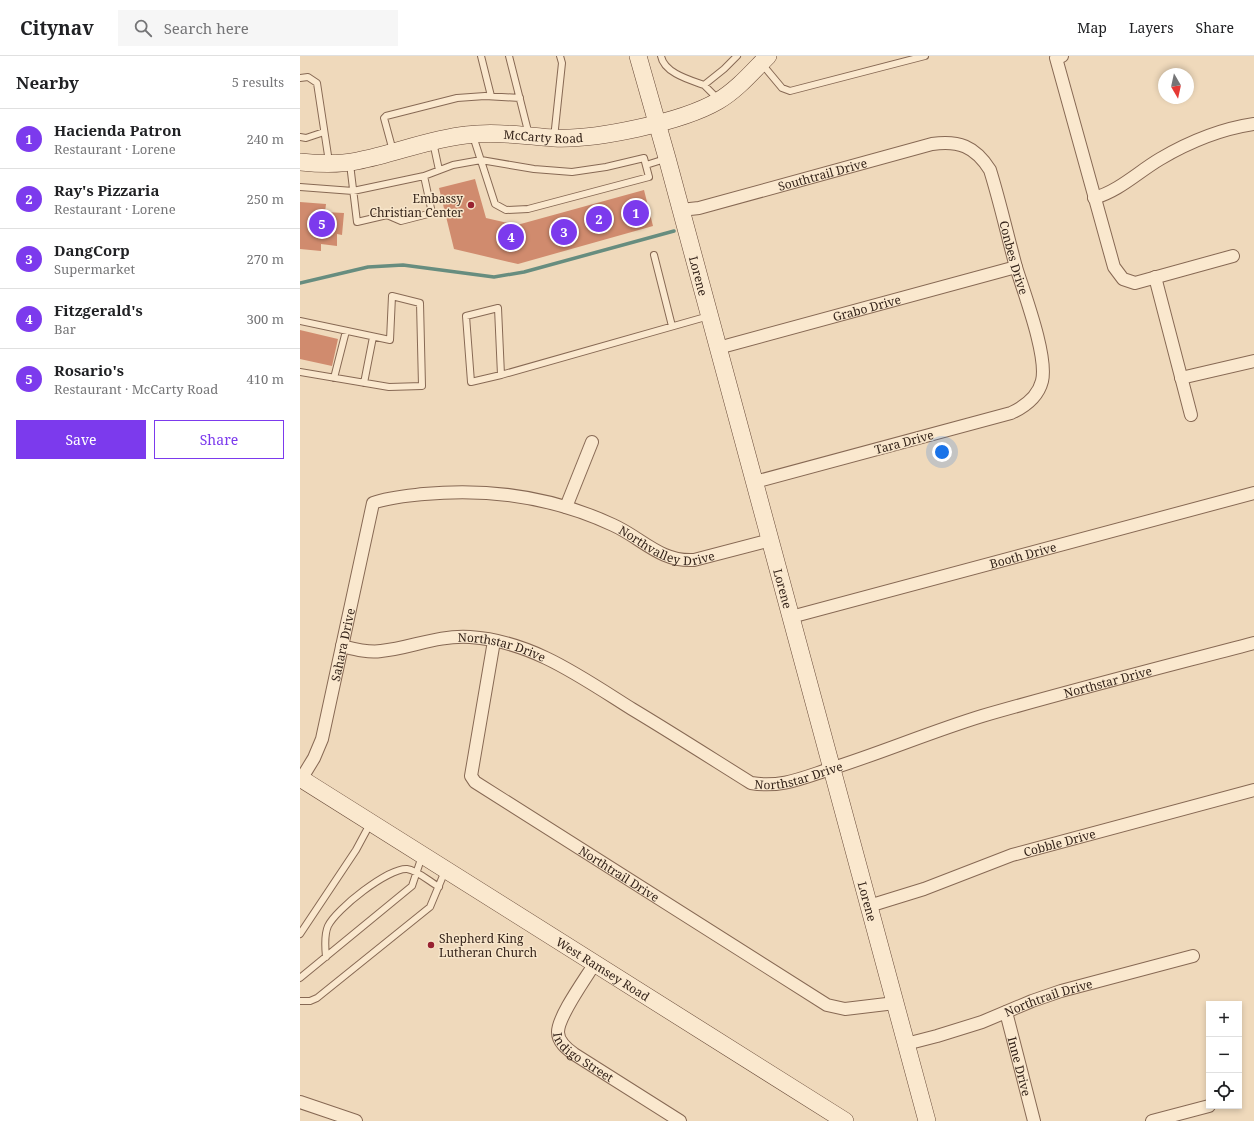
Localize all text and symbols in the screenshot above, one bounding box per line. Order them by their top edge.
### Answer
search box [118,10,398,46]
text: Citynav [20,15,94,41]
icon: search [132,17,154,39]
text: Search here [164,18,249,38]
text: Map [1077,18,1107,37]
text: Layers [1129,18,1174,37]
text: Share [1196,18,1234,37]
north arrow [1158,68,1194,104]
text: Nearby [16,71,79,94]
text: 5 results [232,73,284,91]
text: Hacienda Patron [54,120,181,140]
street label: McCarty Road [503,125,584,147]
text: 1 [25,130,33,148]
text: 240 m [247,130,284,148]
text: Restaurant · Lorene [54,140,176,158]
street label: Southtrail Drive [776,154,869,194]
text: Ray's Pizzaria [54,180,159,200]
text: 2 [25,190,33,208]
text: 250 m [247,190,284,208]
place label: Embassy Christian Center [370,190,463,221]
pin: 1 [623,198,649,228]
text: Restaurant · Lorene [54,200,176,218]
marker: Embassy Christian Center [466,200,476,210]
pin: 2 [586,204,612,234]
pin: 5 [309,209,335,239]
pin: 3 [551,217,577,247]
street label: Conbes Drive [996,219,1033,297]
pin: 4 [498,222,524,252]
text: DangCorp [54,240,130,260]
text: 3 [25,250,33,268]
text: 270 m [247,250,284,268]
street label: Lorene [685,254,712,298]
text: Supermarket [54,260,135,278]
street label: Grabo Drive [831,290,903,325]
text: Fitzgerald's [54,300,143,320]
text: 4 [25,310,33,328]
text: 300 m [247,310,284,328]
text: Bar [54,320,76,338]
text: Rosario's [54,360,124,380]
text: 5 [25,370,33,388]
text: 410 m [247,370,284,388]
text: Restaurant · McCarty Road [54,380,218,398]
button: Save [16,420,146,459]
button: Share [154,420,284,459]
street label: Tara Drive [873,426,935,458]
your location [932,442,952,462]
street label: Northvalley Drive [616,521,716,569]
street label: Booth Drive [988,538,1058,572]
street label: Lorene [770,567,797,610]
street label: Sahara Drive [326,606,359,683]
street label: Northstar Drive [458,628,549,665]
street label: Northstar Drive [1062,662,1154,701]
street label: Northstar Drive [754,757,845,793]
street label: Cobble Drive [1021,824,1097,860]
street label: Northtrail Drive [576,842,663,905]
street label: Lorene [854,879,881,923]
place label: Shepherd King Lutheran Church [439,930,538,961]
street label: West Ramsey Road [553,933,654,1005]
marker: Shepherd King Lutheran Church [426,940,436,950]
street label: Northtrail Drive [1001,975,1094,1020]
map controls [1206,1001,1242,1109]
button: + [1206,1001,1242,1037]
street label: Indigo Street [549,1031,617,1086]
street label: Inne Drive [1004,1035,1036,1098]
button: − [1206,1037,1242,1073]
button: locate [1206,1073,1242,1109]

